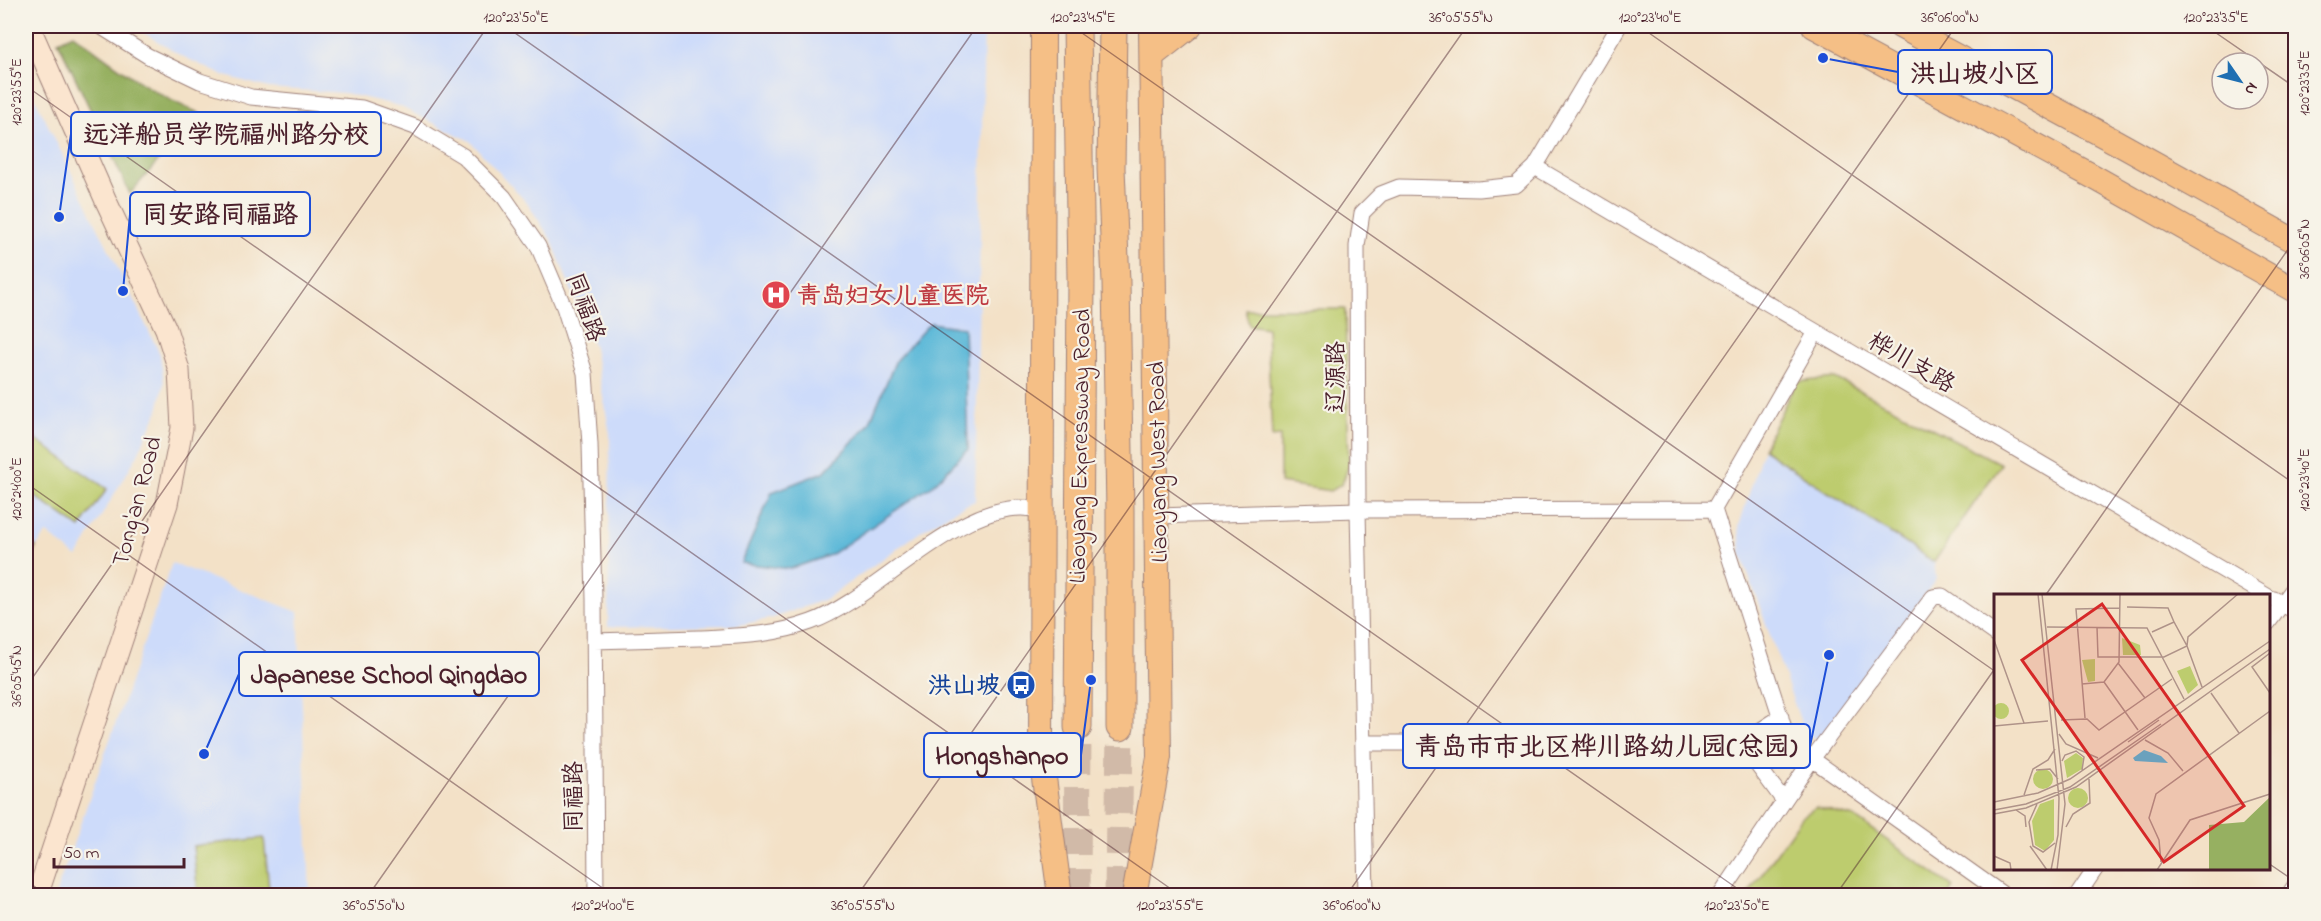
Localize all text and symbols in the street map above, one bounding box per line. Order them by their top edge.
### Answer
text: 120°23'50"E [483,7,549,29]
text: 120°23'45"E [1050,7,1116,29]
text: 36°05'55"N [1429,7,1493,29]
text: 120°23'40"E [1618,7,1682,29]
text: 36°06'00"N [1921,7,1979,29]
text: 120°23'35"E [2183,7,2249,29]
callout: 洪山坡小区 [1898,50,2052,94]
text: 120°23'35"E [2294,50,2316,116]
north arrow [2210,51,2270,111]
text: 洪山坡小区 [1910,57,2040,95]
text: 120°23'55"E [6,58,28,126]
text: N [2238,77,2264,100]
callout: 远洋船员学院福州路分校 [71,112,381,156]
text: 远洋船员学院福州路分校 [83,118,369,156]
callout: 同安路同福路 [130,192,310,236]
text: 同安路同福路 [142,198,298,236]
text: 36°06'05"N [2294,219,2316,279]
street label: 同福路 [555,268,612,348]
hospital icon: 青岛妇女儿童医院 [760,279,792,311]
place label: 青岛妇女儿童医院 [797,280,989,315]
street label: Liaoyang Expressway Road [1062,308,1102,584]
street label: 桦川支路 [1860,325,1961,403]
street label: 辽源路 [1320,341,1355,413]
street label: Liaoyang West Road [1140,360,1180,563]
street label: Tong'an Road [104,432,173,571]
text: 120°23'40"E [2294,448,2316,512]
text: 120°24'00"E [6,457,28,521]
inset map [1994,594,2270,870]
text: 36°05'45"N [6,645,28,707]
callout: Japanese School Qingdao [239,652,539,696]
text: Japanese School Qingdao [251,658,527,697]
bus stop icon: 洪山坡 [1005,669,1037,701]
place label: 洪山坡 [928,670,1000,705]
callout: 青岛市市北区桦川路幼儿园(总园) [1403,724,1810,768]
text: 青岛市市北区桦川路幼儿园(总园) [1415,730,1798,768]
callout: Hongshanpo [924,733,1081,777]
text: Hongshanpo [935,739,1069,778]
street label: 同福路 [558,761,593,833]
scale bar [54,831,184,869]
text: 50 m [63,841,100,867]
text: 36°05'50"N [343,895,405,917]
text: 120°24'00"E [571,895,635,917]
text: 36°05'55"N [831,895,895,917]
text: 120°23'55"E [1136,895,1204,917]
text: 36°06'00"N [1323,895,1381,917]
text: 120°23'50"E [1704,895,1770,917]

